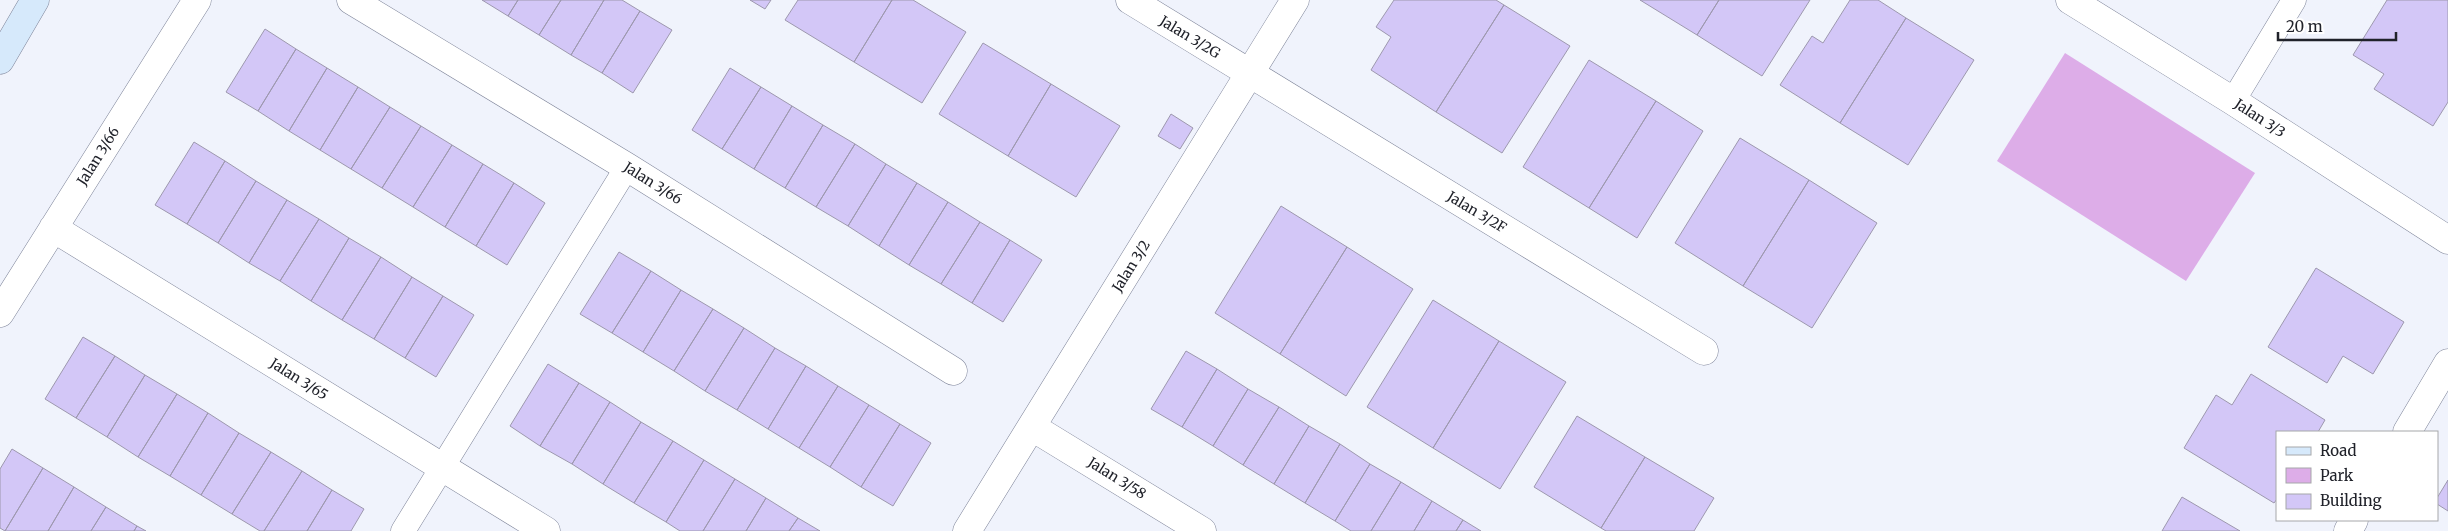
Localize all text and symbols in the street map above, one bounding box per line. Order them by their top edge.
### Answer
scale bar [2278,10,2396,42]
street label: Jalan 3/2G [1155,11,1224,62]
text: 20 m [2286,17,2323,36]
street label: Jalan 3/3 [2230,94,2289,141]
street label: Jalan 3/66 [72,123,123,189]
street label: Jalan 3/66 [620,157,686,208]
street label: Jalan 3/2F [1443,187,1510,237]
street label: Jalan 3/2 [1108,237,1154,296]
street label: Jalan 3/65 [266,354,331,404]
legend [2276,431,2438,521]
text: Road [2320,441,2356,460]
street label: Jalan 3/58 [1084,453,1149,503]
text: Park [2320,466,2354,485]
text: Building [2320,491,2382,510]

